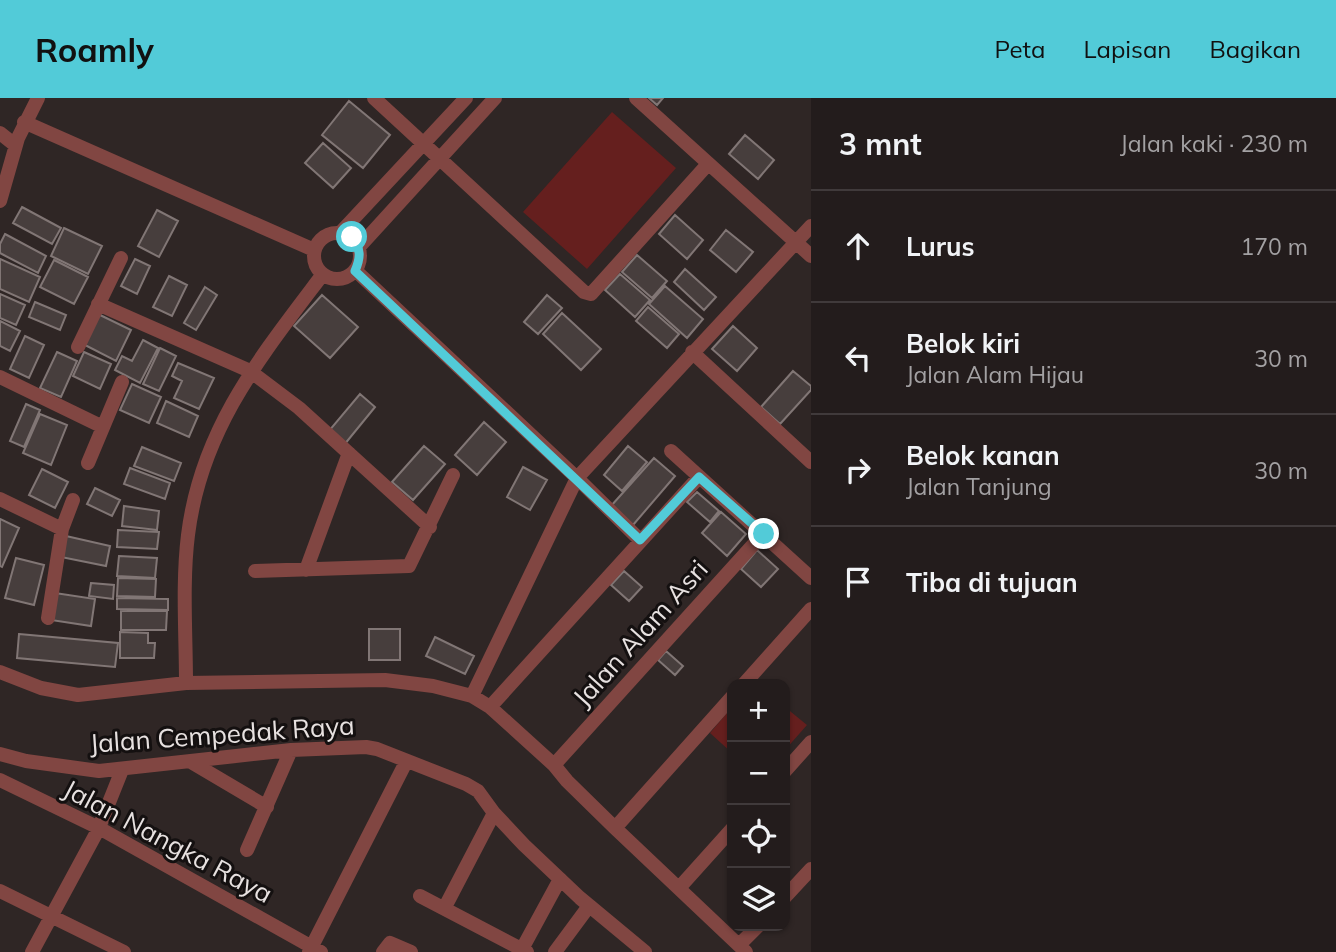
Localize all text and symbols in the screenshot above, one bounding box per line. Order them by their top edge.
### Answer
text: Roamly [35,29,154,70]
text: Peta [994,34,1045,64]
text: Lapisan [1083,34,1171,64]
text: Bagikan [1209,34,1301,64]
text: 3 mnt [839,125,922,163]
text: Jalan kaki · 230 m [1120,129,1308,158]
route start [336,221,367,252]
icon: ahead [839,227,877,265]
text: Lurus [906,230,975,263]
text: 170 m [1240,232,1308,261]
text: Belok kiri [906,327,1020,360]
icon: left [839,339,877,377]
text: 30 m [1254,344,1308,373]
text: Jalan Alam Hijau [906,360,1084,389]
text: Belok kanan [906,439,1060,472]
icon: right [839,451,877,489]
text: 30 m [1254,456,1308,485]
text: Jalan Tanjung [906,472,1052,501]
route end [748,518,779,549]
street label: Jalan Alam Asri [566,553,714,713]
icon: arrive [839,563,877,601]
text: Tiba di tujuan [906,566,1078,599]
map controls [727,679,790,931]
button: + [727,679,790,742]
street label: Jalan Cempedak Raya [88,708,356,760]
button: − [727,742,790,805]
street label: Jalan Nangka Raya [58,772,278,910]
button: locate [727,805,790,868]
button: layers [727,868,790,931]

